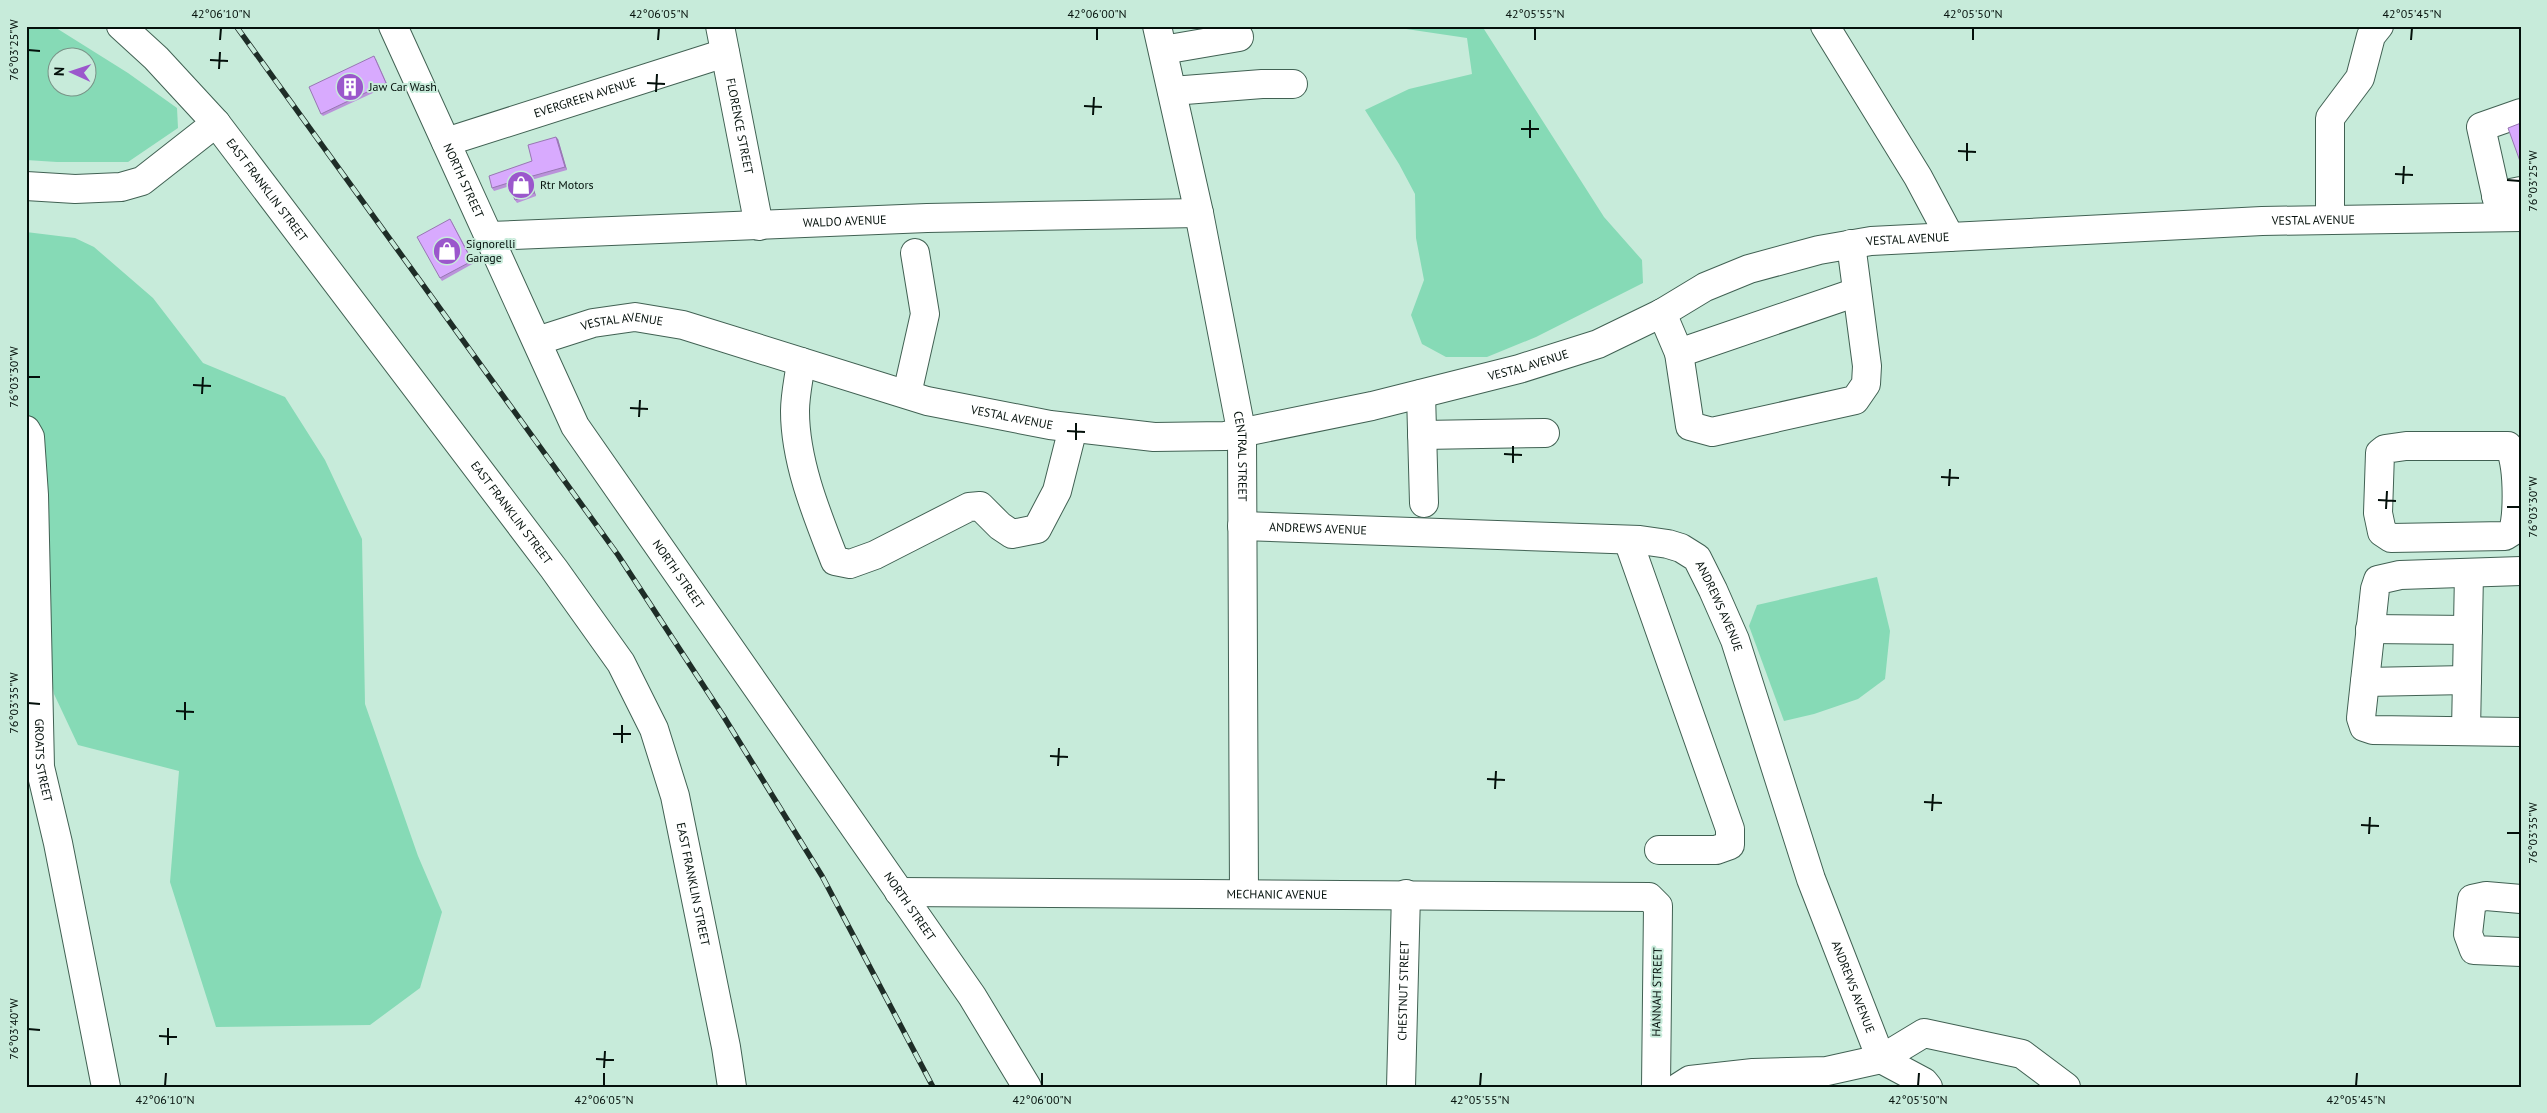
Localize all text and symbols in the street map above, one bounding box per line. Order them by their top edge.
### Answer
text: 42°06'10"N [191,6,251,21]
text: 42°06'05"N [629,6,689,21]
text: 42°06'00"N [1067,6,1127,21]
text: 42°05'55"N [1505,6,1565,21]
text: 42°05'50"N [1943,6,2003,21]
text: 42°05'45"N [2382,6,2442,21]
text: 76°03'25"W [6,19,21,81]
north arrow [48,48,98,98]
text: N [50,66,68,76]
building icon: Jaw Car Wash [335,72,365,102]
street label: EVERGREEN AVENUE [532,74,638,121]
street label: FLORENCE STREET [723,77,757,176]
place label: Jaw Car Wash [368,79,437,94]
street label: EAST FRANKLIN STREET [223,135,311,245]
street label: NORTH STREET [440,141,487,221]
text: 76°03'25"W [2525,150,2540,212]
shop icon: Rtr Motors [506,170,536,200]
place label: Rtr Motors [540,177,594,192]
street label: WALDO AVENUE [802,212,887,230]
street label: VESTAL AVENUE [2271,212,2355,228]
street label: VESTAL AVENUE [1864,229,1950,249]
shop icon: Signorelli Garage [432,236,462,266]
place label: Signorelli Garage [466,236,515,265]
street label: VESTAL AVENUE [578,309,664,334]
text: 76°03'30"W [6,346,21,408]
street label: VESTAL AVENUE [1485,346,1570,384]
street label: VESTAL AVENUE [969,402,1054,432]
street label: CENTRAL STREET [1231,410,1250,502]
street label: EAST FRANKLIN STREET [468,458,556,567]
text: 76°03'30"W [2525,476,2540,538]
street label: ANDREWS AVENUE [1269,519,1367,537]
street label: NORTH STREET [649,537,708,611]
street label: ANDREWS AVENUE [1693,558,1746,653]
text: 76°03'35"W [6,672,21,734]
street label: GROATS STREET [32,719,56,804]
text: 76°03'35"W [2525,802,2540,864]
street label: EAST FRANKLIN STREET [674,821,713,947]
street label: NORTH STREET [881,869,939,944]
street label: MECHANIC AVENUE [1227,886,1327,902]
street label: ANDREWS AVENUE [1829,938,1878,1035]
street label: CHESTNUT STREET [1394,941,1412,1041]
street label: HANNAH STREET [1648,947,1665,1037]
text: 76°03'40"W [6,998,21,1060]
text: 42°06'10"N [135,1092,195,1107]
text: 42°06'05"N [574,1092,634,1107]
text: 42°06'00"N [1012,1092,1072,1107]
text: 42°05'55"N [1450,1092,1510,1107]
text: 42°05'50"N [1888,1092,1948,1107]
text: 42°05'45"N [2326,1092,2386,1107]

